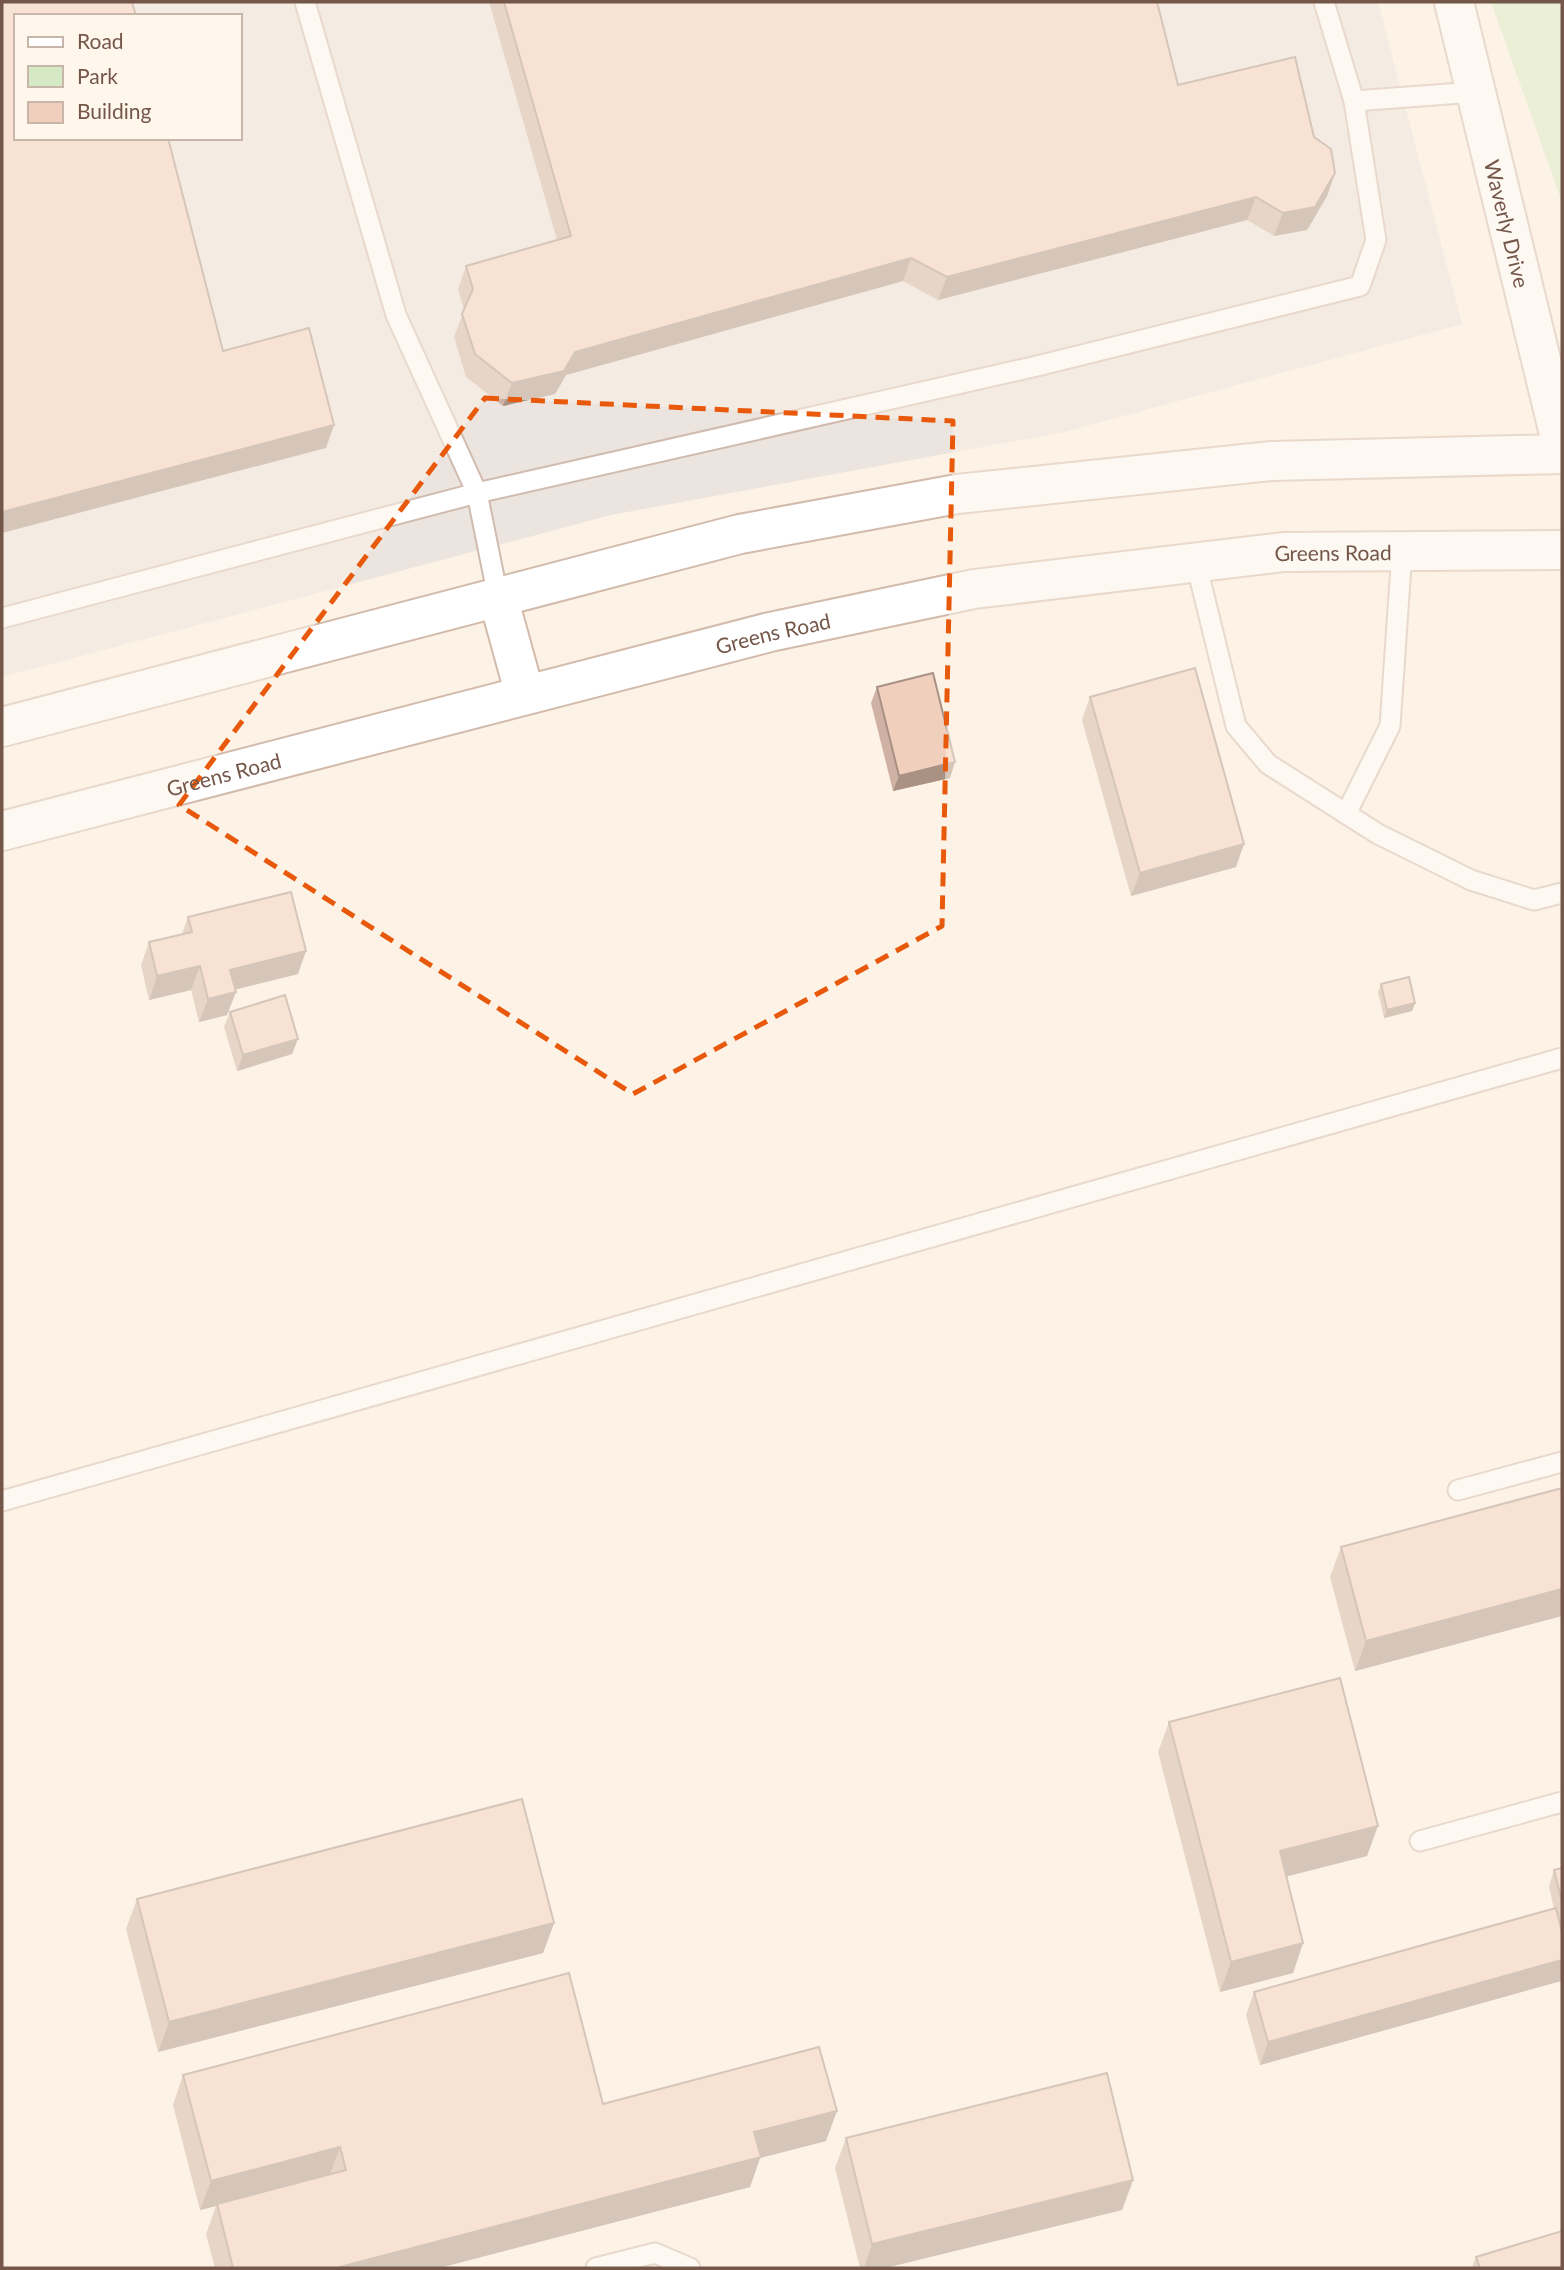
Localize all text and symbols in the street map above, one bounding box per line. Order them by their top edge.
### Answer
legend [14,14,242,140]
text: Road [77,28,124,53]
text: Park [77,63,118,88]
text: Building [77,98,152,123]
street label: Waverly Drive [1480,157,1535,290]
street label: Greens Road [1273,539,1392,566]
street label: Greens Road [713,607,833,658]
street label: Greens Road [164,747,284,800]

